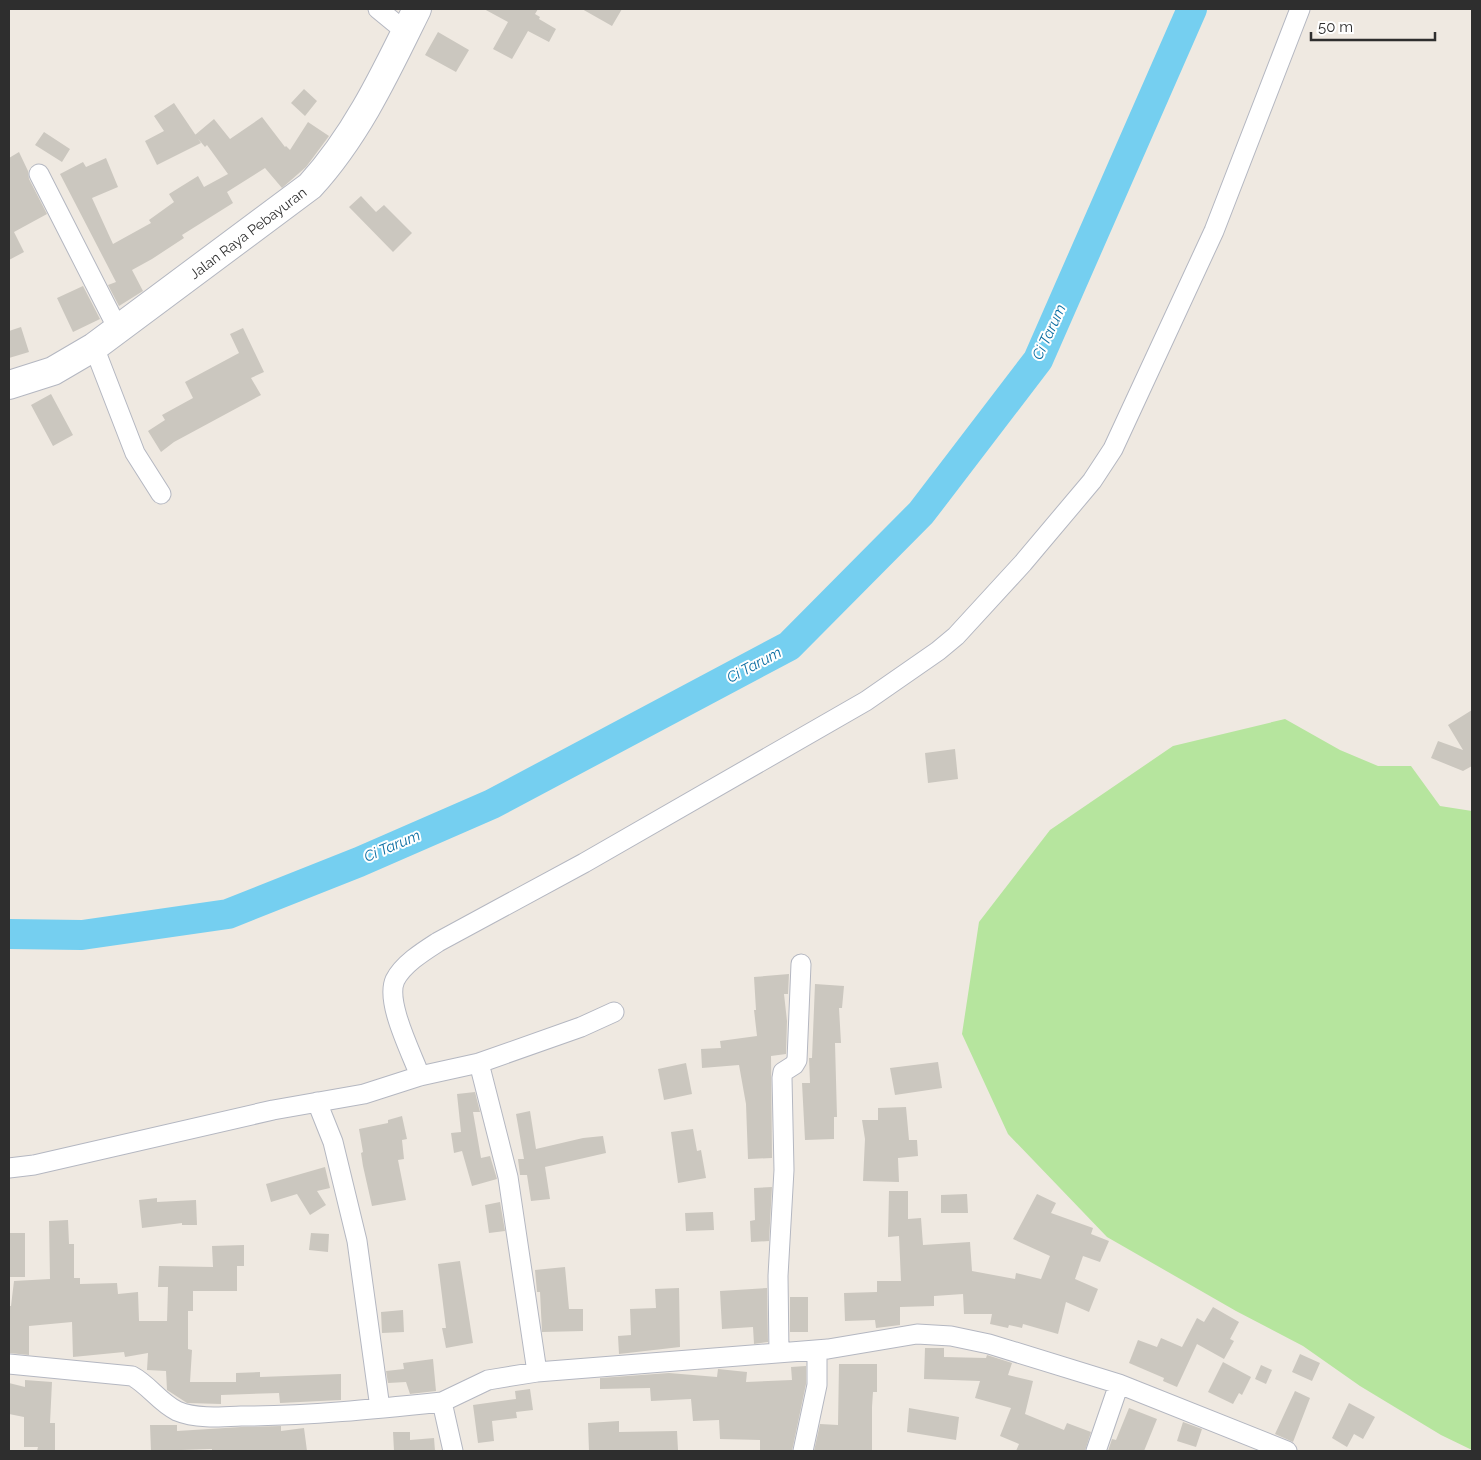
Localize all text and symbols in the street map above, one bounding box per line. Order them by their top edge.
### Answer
scale bar [1311,10,1435,42]
text: 50 m [1318,18,1353,36]
street label: Jalan Raya Pebayuran [187,184,309,282]
water label: Ci Tarum [1028,301,1070,363]
water label: Ci Tarum [724,643,784,687]
water label: Ci Tarum [361,826,423,866]

